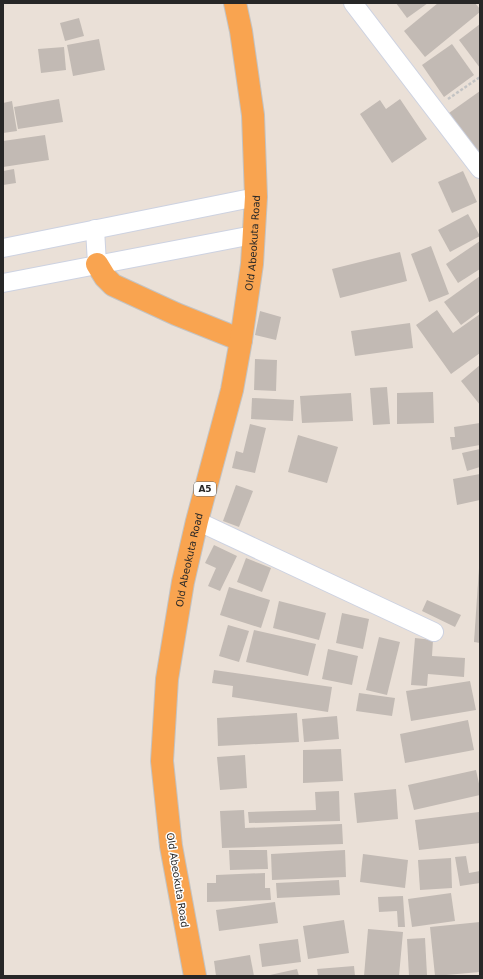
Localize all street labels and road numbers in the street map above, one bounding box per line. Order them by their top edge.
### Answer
street label: Old Abeokuta Road [243,195,262,291]
road number: A5 [194,482,216,496]
street label: Old Abeokuta Road [174,512,205,608]
street label: Old Abeokuta Road [165,832,190,928]

